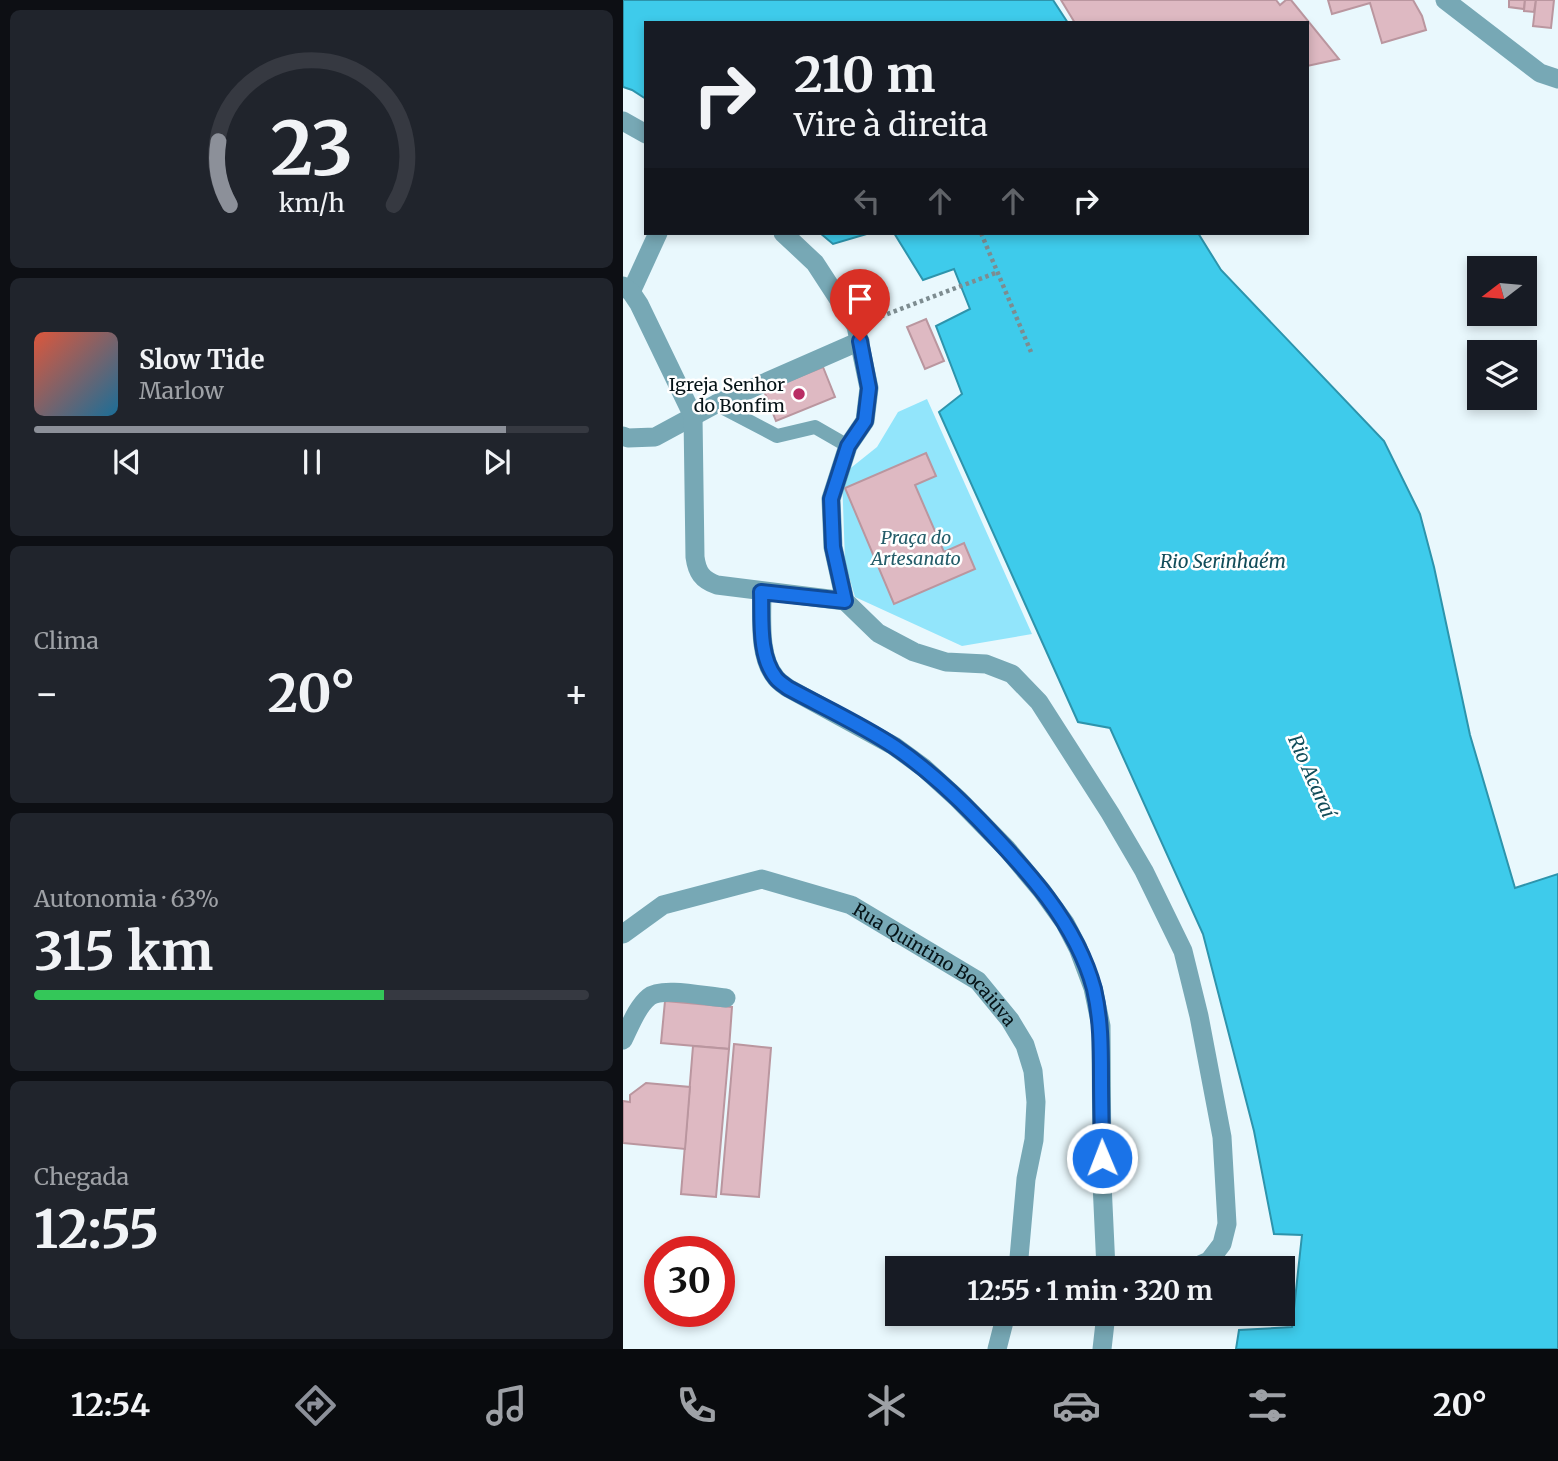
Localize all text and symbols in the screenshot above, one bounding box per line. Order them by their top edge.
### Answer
text: 210 m [794,44,935,105]
icon: right [679,49,770,140]
text: 23 [270,103,353,195]
text: Vire à direita [794,105,988,145]
icon: left [848,182,886,220]
icon: ahead [921,182,959,220]
icon: ahead [994,182,1032,220]
icon: right [1067,182,1105,220]
text: km/h [278,187,345,219]
north arrow [1467,256,1537,326]
map controls [1467,256,1537,410]
pin [830,269,890,341]
icon: arrive [841,280,879,318]
button: layers [1467,340,1537,410]
text: Slow Tide [139,343,265,376]
place label: Igreja Senhor do Bonfim [669,373,785,417]
text: Marlow [139,376,224,405]
marker: Igreja Senhor do Bonfim [791,386,807,402]
icon: previous [108,443,146,481]
icon: pause [293,443,331,481]
icon: next [478,443,516,481]
park label: Praça do Artesanato [869,526,961,570]
water label: Rio Serinhaém [1160,549,1286,573]
text: Clima [34,626,99,655]
text: 20° [267,661,356,726]
text: − [34,670,59,717]
text: + [564,670,589,717]
water label: Rio Acaraí [1283,731,1342,823]
text: Autonomia · 63% [34,884,219,913]
street label: Rua Quintino Bocaiúva [849,897,1022,1031]
text: 315 km [34,919,213,984]
position arrow [1065,1121,1139,1195]
text: Chegada [34,1162,129,1191]
text: 12:55 [34,1197,159,1262]
speed limit sign: 30 [644,1236,735,1327]
text: 12:55 · 1 min · 320 m [967,1274,1213,1307]
icon: directions [291,1381,340,1430]
icon: music [482,1381,531,1430]
icon: phone [672,1381,721,1430]
icon: climate [862,1381,911,1430]
icon: car [1052,1381,1101,1430]
icon: filters [1243,1381,1292,1430]
text: 12:54 [71,1385,150,1425]
text: 20° [1433,1385,1487,1425]

